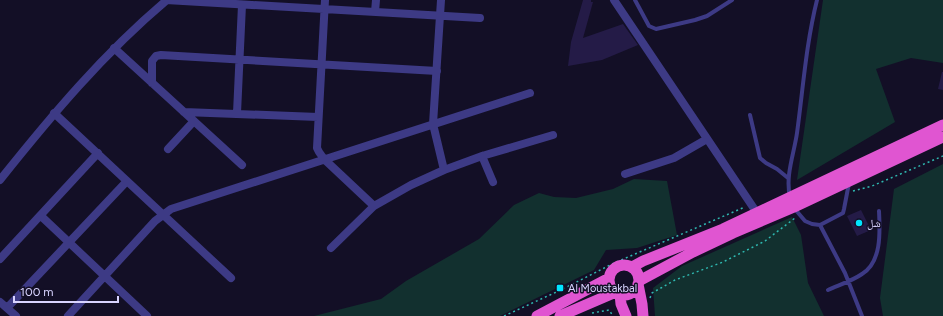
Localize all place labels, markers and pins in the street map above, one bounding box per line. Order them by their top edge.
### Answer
place label: شل [867,217,881,230]
marker: شل [854,218,864,228]
place label: Al Moustakbal [568,282,637,295]
marker: Al Moustakbal [555,283,565,293]

